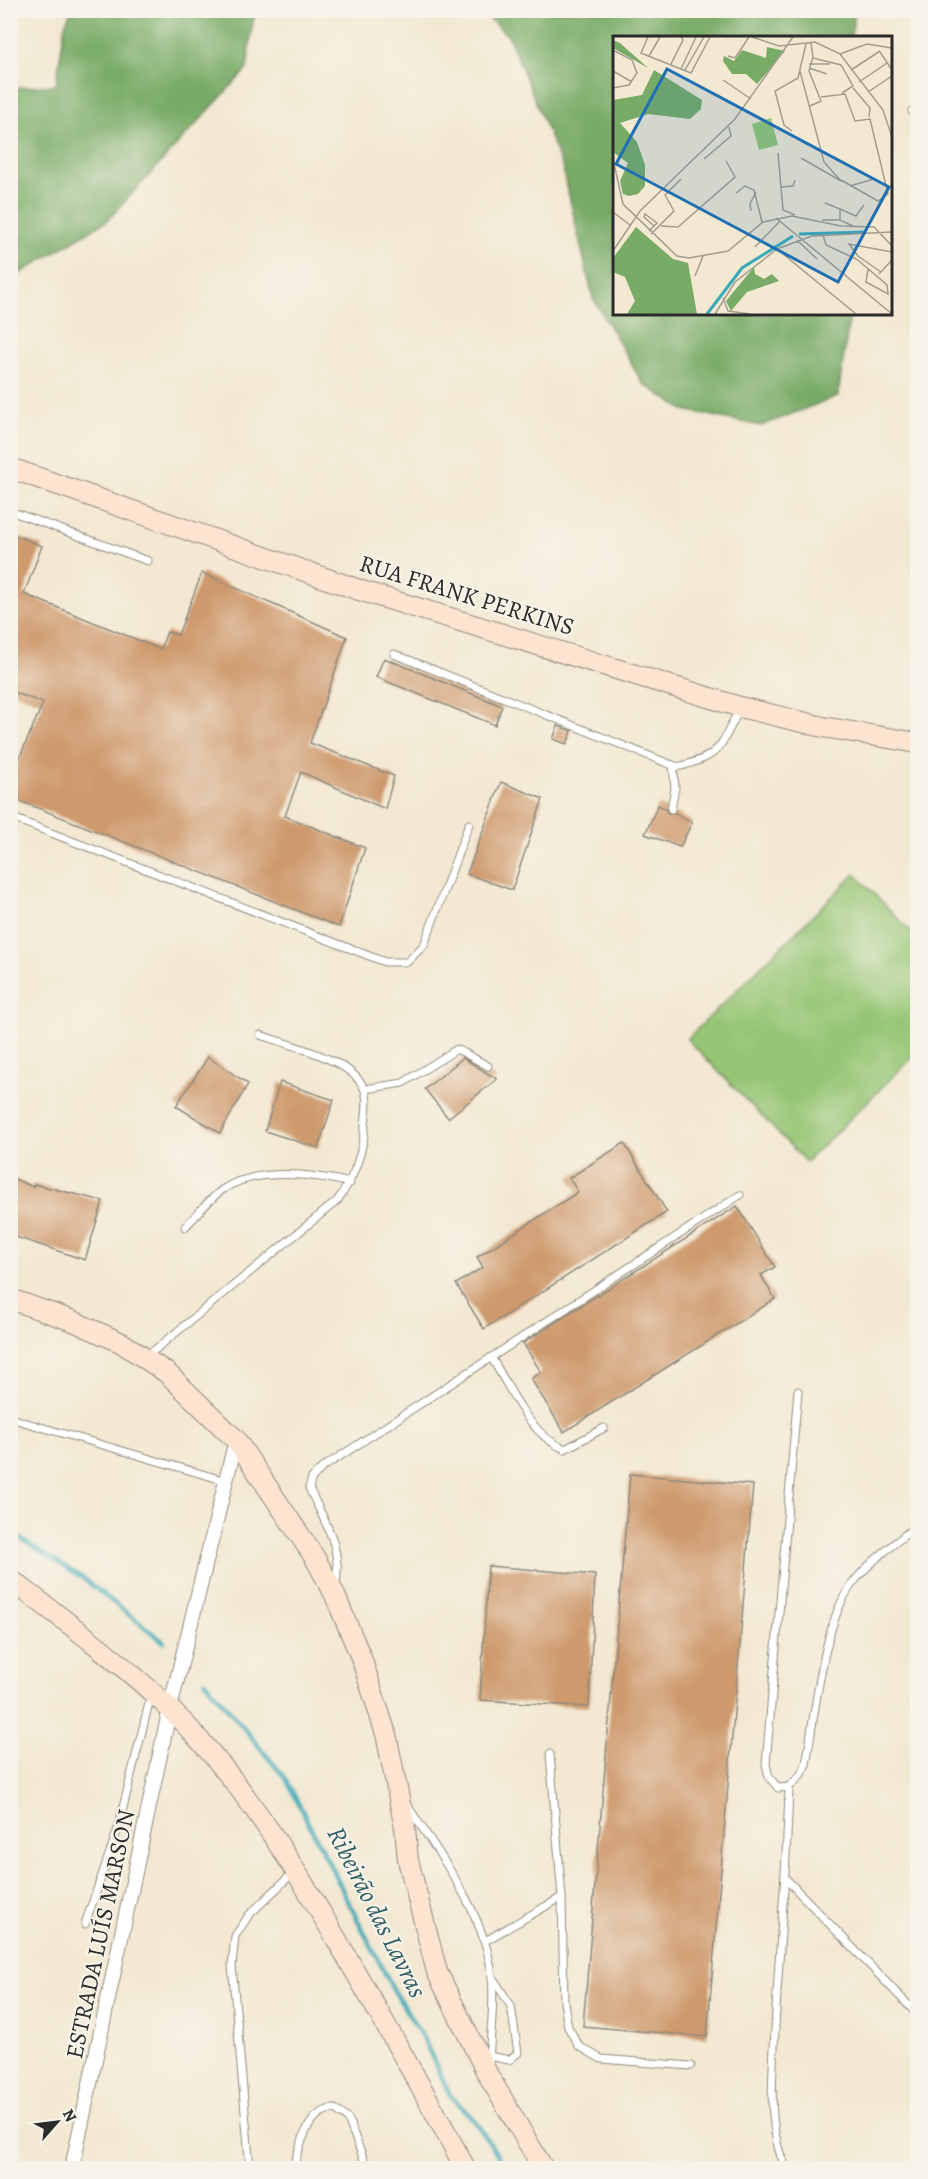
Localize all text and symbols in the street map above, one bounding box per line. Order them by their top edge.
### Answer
inset map [613,36,892,315]
street label: RUA FRANK PERKINS [356,547,578,643]
street label: ESTRADA LUÍS MARSON [58,1806,142,2062]
water label: Ribeirão das Lavras [319,1820,435,2004]
north arrow [27,2092,87,2152]
text: N [57,2105,82,2126]

